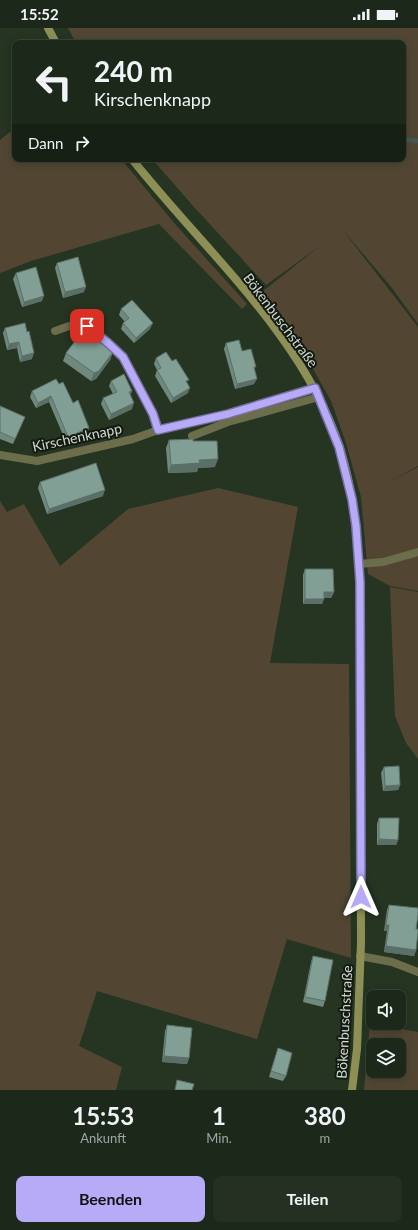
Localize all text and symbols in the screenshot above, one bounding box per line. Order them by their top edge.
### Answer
text: 15:52 [20,5,59,23]
text: 240 m [94,54,173,88]
icon: left [28,56,80,108]
text: Kirschenknapp [94,88,211,110]
icon: right [71,132,93,154]
text: Dann [28,134,63,152]
street label: Bökenbuschstraße [240,270,322,370]
pin [70,309,104,343]
icon: arrive [76,315,98,337]
street label: Kirschenknapp [31,419,123,455]
position arrow [340,876,382,918]
street label: Bökenbuschstraße [333,965,355,1079]
map controls [366,990,406,1078]
button: sound [366,990,406,1030]
button: layers [366,1038,406,1078]
text: 15:53 [72,1101,134,1130]
text: 1 [212,1101,226,1130]
text: 380 [304,1101,346,1130]
text: Ankunft [80,1130,126,1146]
text: Min. [206,1130,232,1146]
text: m [320,1130,330,1146]
button: Beenden [16,1176,205,1222]
button: Teilen [213,1176,402,1222]

